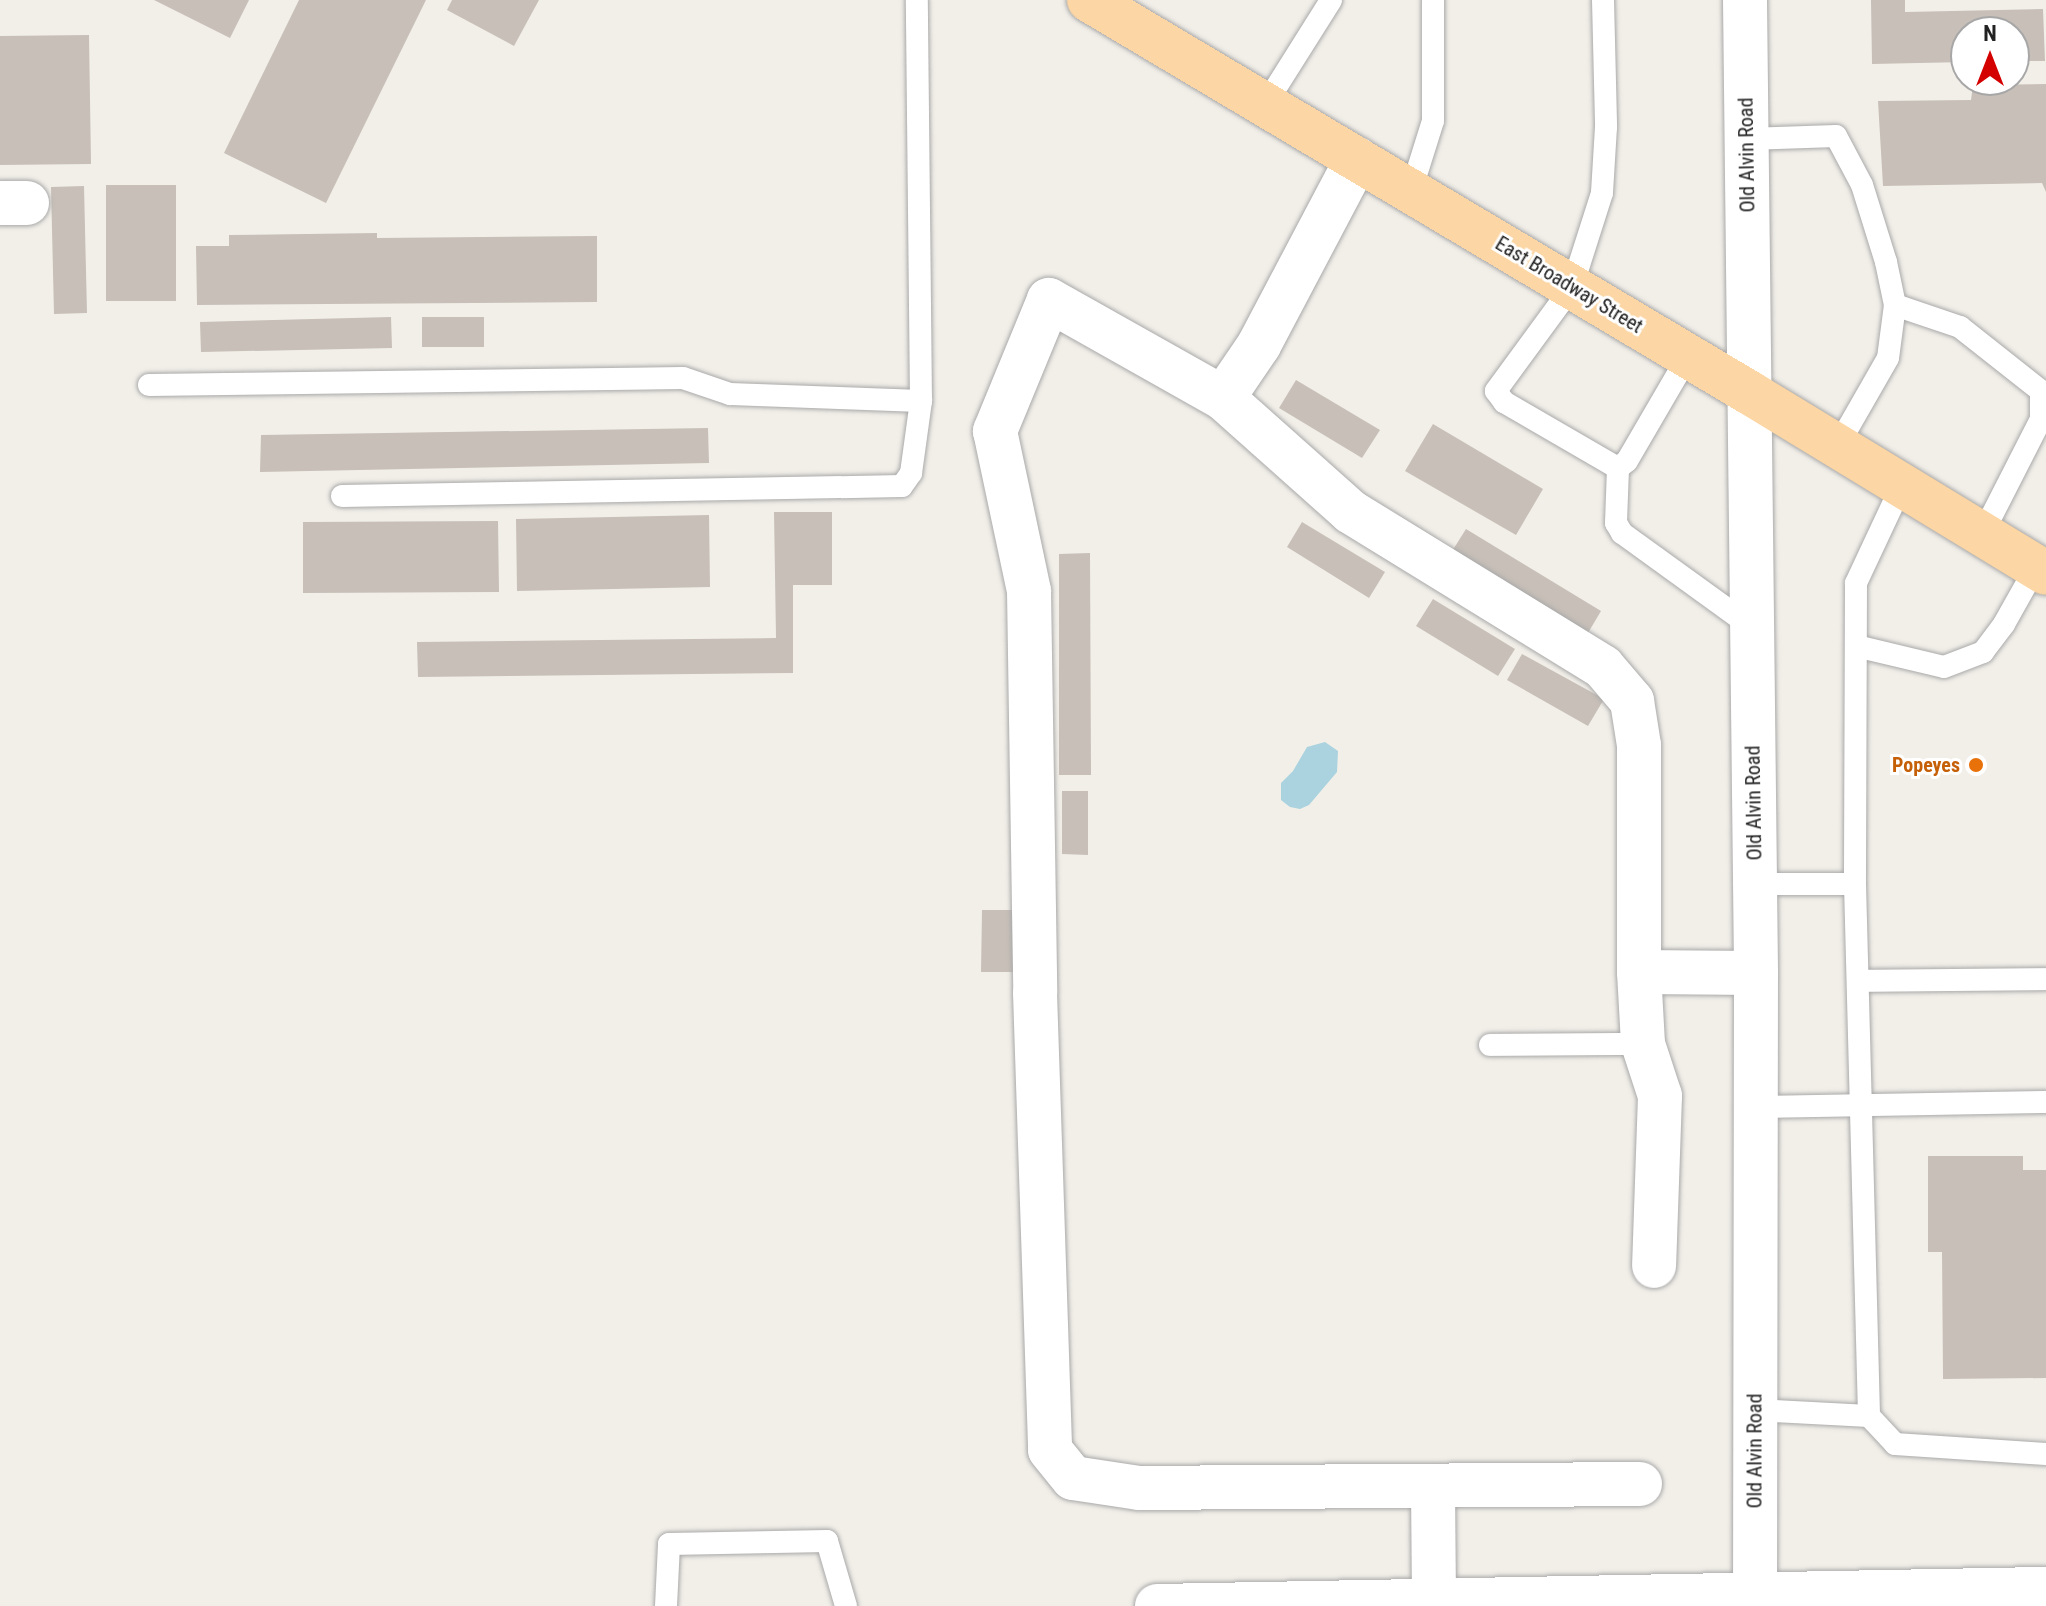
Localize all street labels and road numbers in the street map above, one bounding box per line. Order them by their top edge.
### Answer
street label: Old Alvin Road [1734,97,1760,213]
street label: East Broadway Street [1491,232,1647,338]
street label: Old Alvin Road [1741,745,1767,861]
street label: Old Alvin Road [1743,1394,1767,1508]

